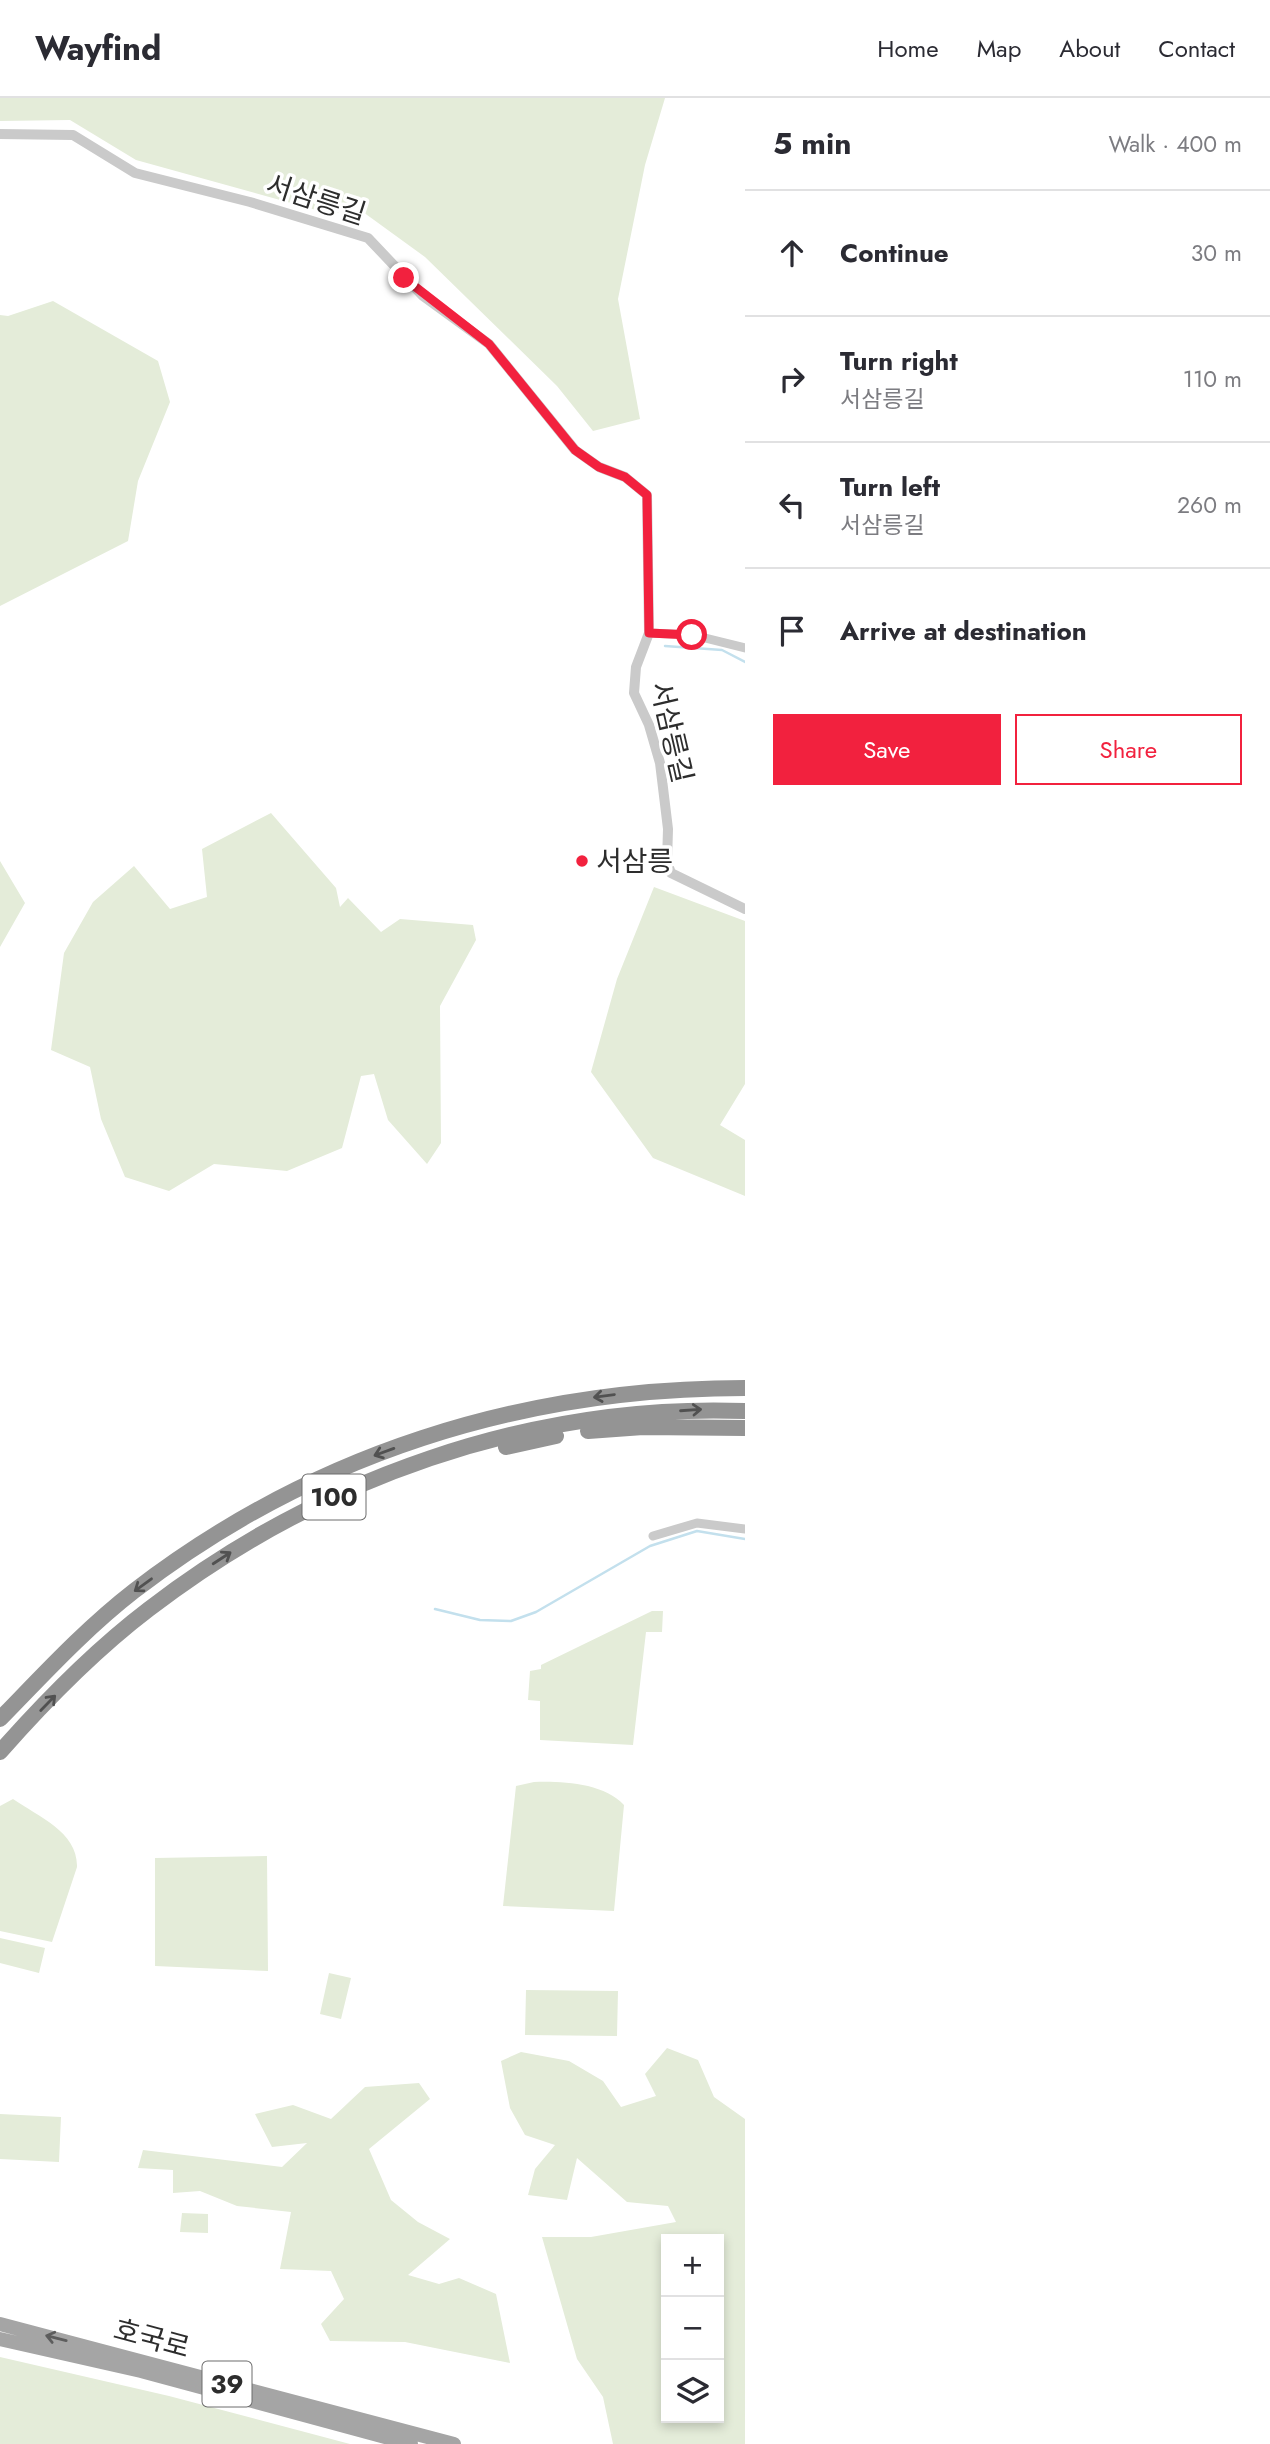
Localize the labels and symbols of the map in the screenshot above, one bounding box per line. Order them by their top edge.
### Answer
street label: 서삼릉길 [261,164,371,235]
route end [388,262,419,293]
route start [676,619,707,650]
street label: 서삼릉길 [640,677,703,787]
place label: 서삼릉 [596,841,673,882]
marker: 서삼릉 [574,853,590,869]
one-way arrow [593,1390,616,1403]
one-way arrow [679,1404,702,1417]
one-way arrow [373,1447,395,1459]
road number: 100 [302,1474,366,1520]
one-way arrow [212,1551,231,1565]
one-way arrow [134,1578,153,1592]
one-way arrow [39,1695,56,1712]
street label: 호국로 [109,2309,195,2368]
one-way arrow [45,2331,68,2344]
road number: 39 [202,2362,252,2406]

